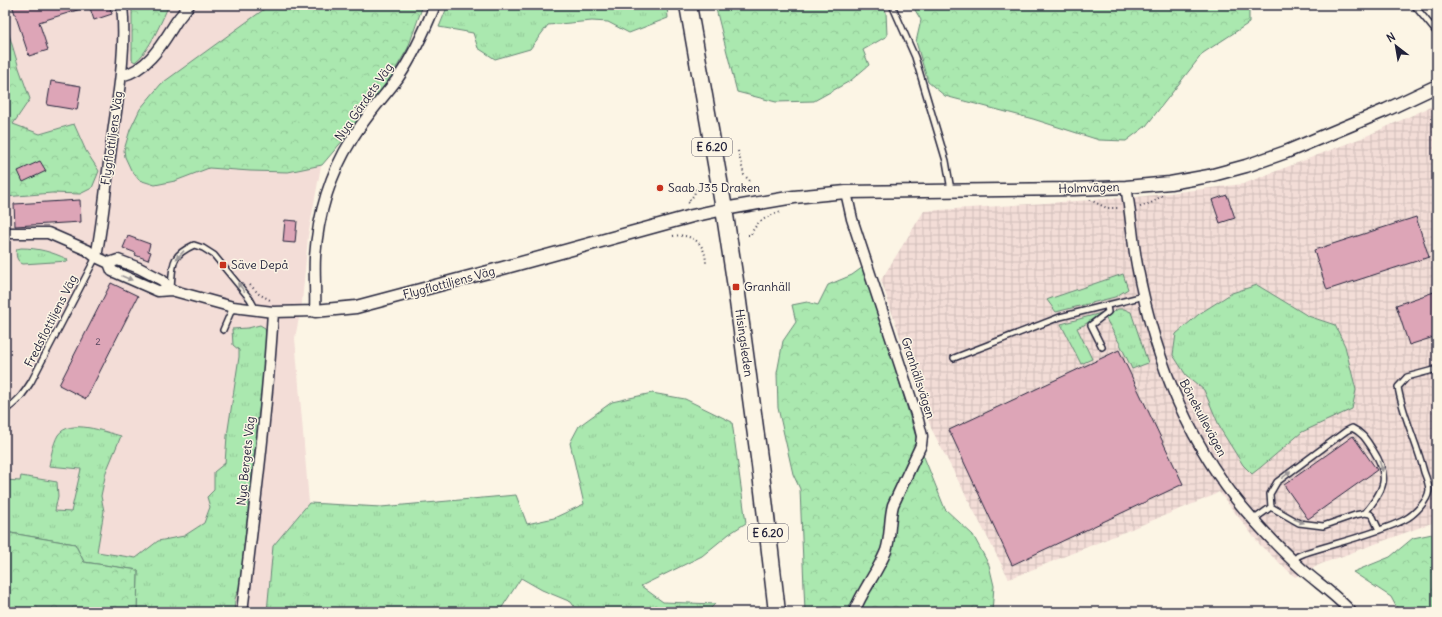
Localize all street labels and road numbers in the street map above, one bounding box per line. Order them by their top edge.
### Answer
street label: Nya Gärdets Väg [331,60,396,143]
street label: Flygflottiljens Väg [97,90,126,186]
road number: E 6.20 [692,138,732,156]
street label: Holmvägen [1058,179,1120,196]
street label: Flygflottiljens Väg [401,263,497,302]
street label: Fredsflottiljens Väg [21,272,80,369]
street label: Hisingsleden [732,308,757,378]
street label: Granhällsvägen [898,335,939,420]
street label: Bönekullevägen [1177,376,1230,459]
street label: Nya Bergets Väg [233,415,258,506]
road number: E 6.20 [748,524,788,542]

